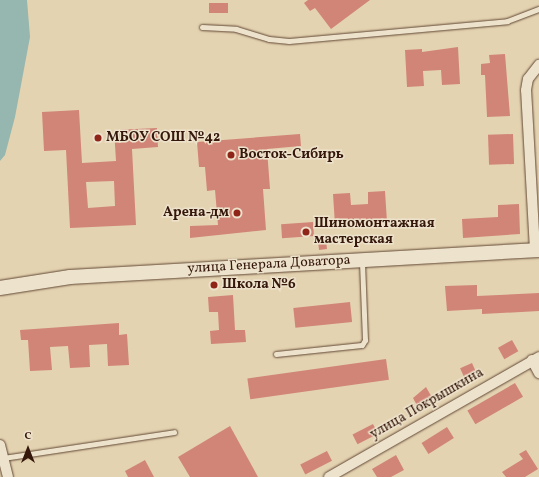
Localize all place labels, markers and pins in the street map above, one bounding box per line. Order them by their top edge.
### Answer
place label: МБОУ СОШ №42 [106,130,221,146]
marker: МБОУ СОШ №42 [93,133,103,143]
place label: Восток-Сибирь [239,147,344,163]
marker: Восток-Сибирь [226,150,236,160]
place label: Арена-дм [163,205,229,221]
marker: Арена-дм [232,208,242,218]
place label: Шиномонтажная мастерская [314,216,435,248]
marker: Шиномонтажная мастерская [301,227,311,237]
place label: Школа №6 [222,277,296,293]
marker: Школа №6 [209,280,219,290]

